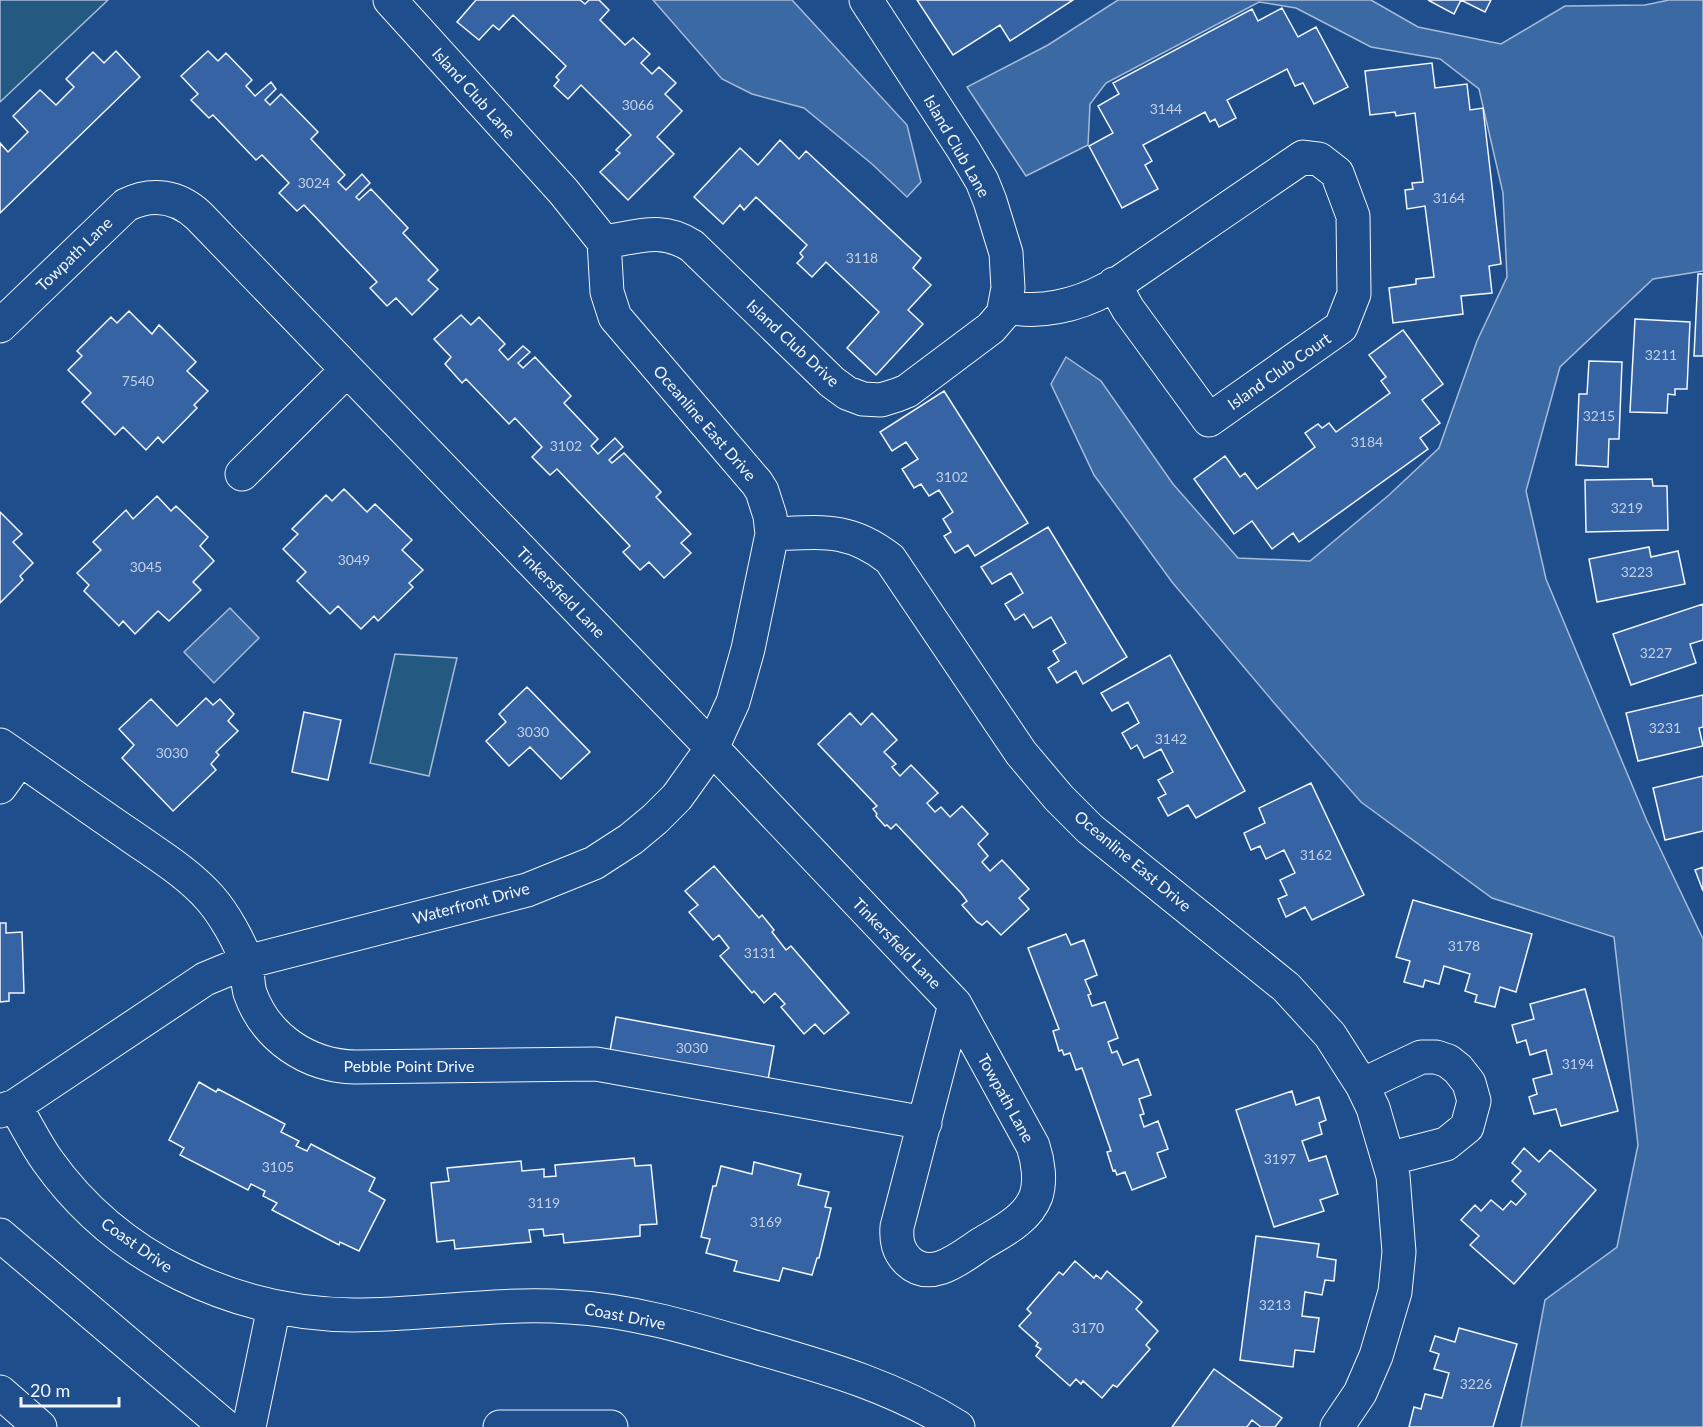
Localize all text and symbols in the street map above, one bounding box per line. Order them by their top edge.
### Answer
street label: Island Club Lane [429,44,520,142]
street label: Island Club Lane [920,91,994,200]
house number: 3066 [622,96,654,113]
house number: 3144 [1150,100,1182,117]
house number: 3024 [298,174,330,191]
house number: 3164 [1433,189,1465,206]
street label: Towpath Lane [32,213,116,295]
house number: 3118 [846,249,878,266]
street label: Island Club Drive [743,295,844,390]
street label: Island Club Court [1224,328,1334,413]
house number: 3211 [1645,346,1677,363]
street label: Oceanline East Drive [650,361,761,484]
house number: 7540 [122,372,154,389]
house number: 3215 [1583,407,1615,424]
house number: 3184 [1351,433,1383,450]
house number: 3102 [550,437,582,454]
house number: 3102 [936,468,968,485]
house number: 3219 [1611,499,1643,516]
street label: Tinkersfield Lane [513,542,610,641]
house number: 3049 [338,551,370,568]
house number: 3045 [130,558,162,575]
house number: 3223 [1621,563,1653,580]
house number: 3227 [1640,644,1672,661]
house number: 3231 [1649,719,1681,736]
house number: 3030 [517,723,549,740]
house number: 3142 [1155,730,1187,747]
house number: 3030 [156,744,188,761]
street label: Oceanline East Drive [1071,806,1196,915]
house number: 3162 [1300,846,1332,863]
street label: Waterfront Drive [410,878,532,927]
street label: Tinkersfield Lane [849,893,946,992]
house number: 3178 [1448,937,1480,954]
house number: 3131 [744,944,776,961]
house number: 3030 [676,1039,708,1056]
street label: Towpath Lane [974,1050,1039,1145]
house number: 3194 [1562,1055,1594,1072]
street label: Pebble Point Drive [344,1056,474,1075]
house number: 3197 [1264,1150,1296,1167]
house number: 3105 [262,1158,294,1175]
house number: 3119 [528,1194,560,1211]
street label: Coast Drive [98,1213,177,1276]
house number: 3169 [750,1213,782,1230]
house number: 3213 [1259,1296,1291,1313]
street label: Coast Drive [583,1298,667,1333]
house number: 3170 [1072,1319,1104,1336]
scale bar [21,1370,118,1408]
house number: 3226 [1460,1375,1492,1392]
text: 20 m [30,1379,70,1401]

